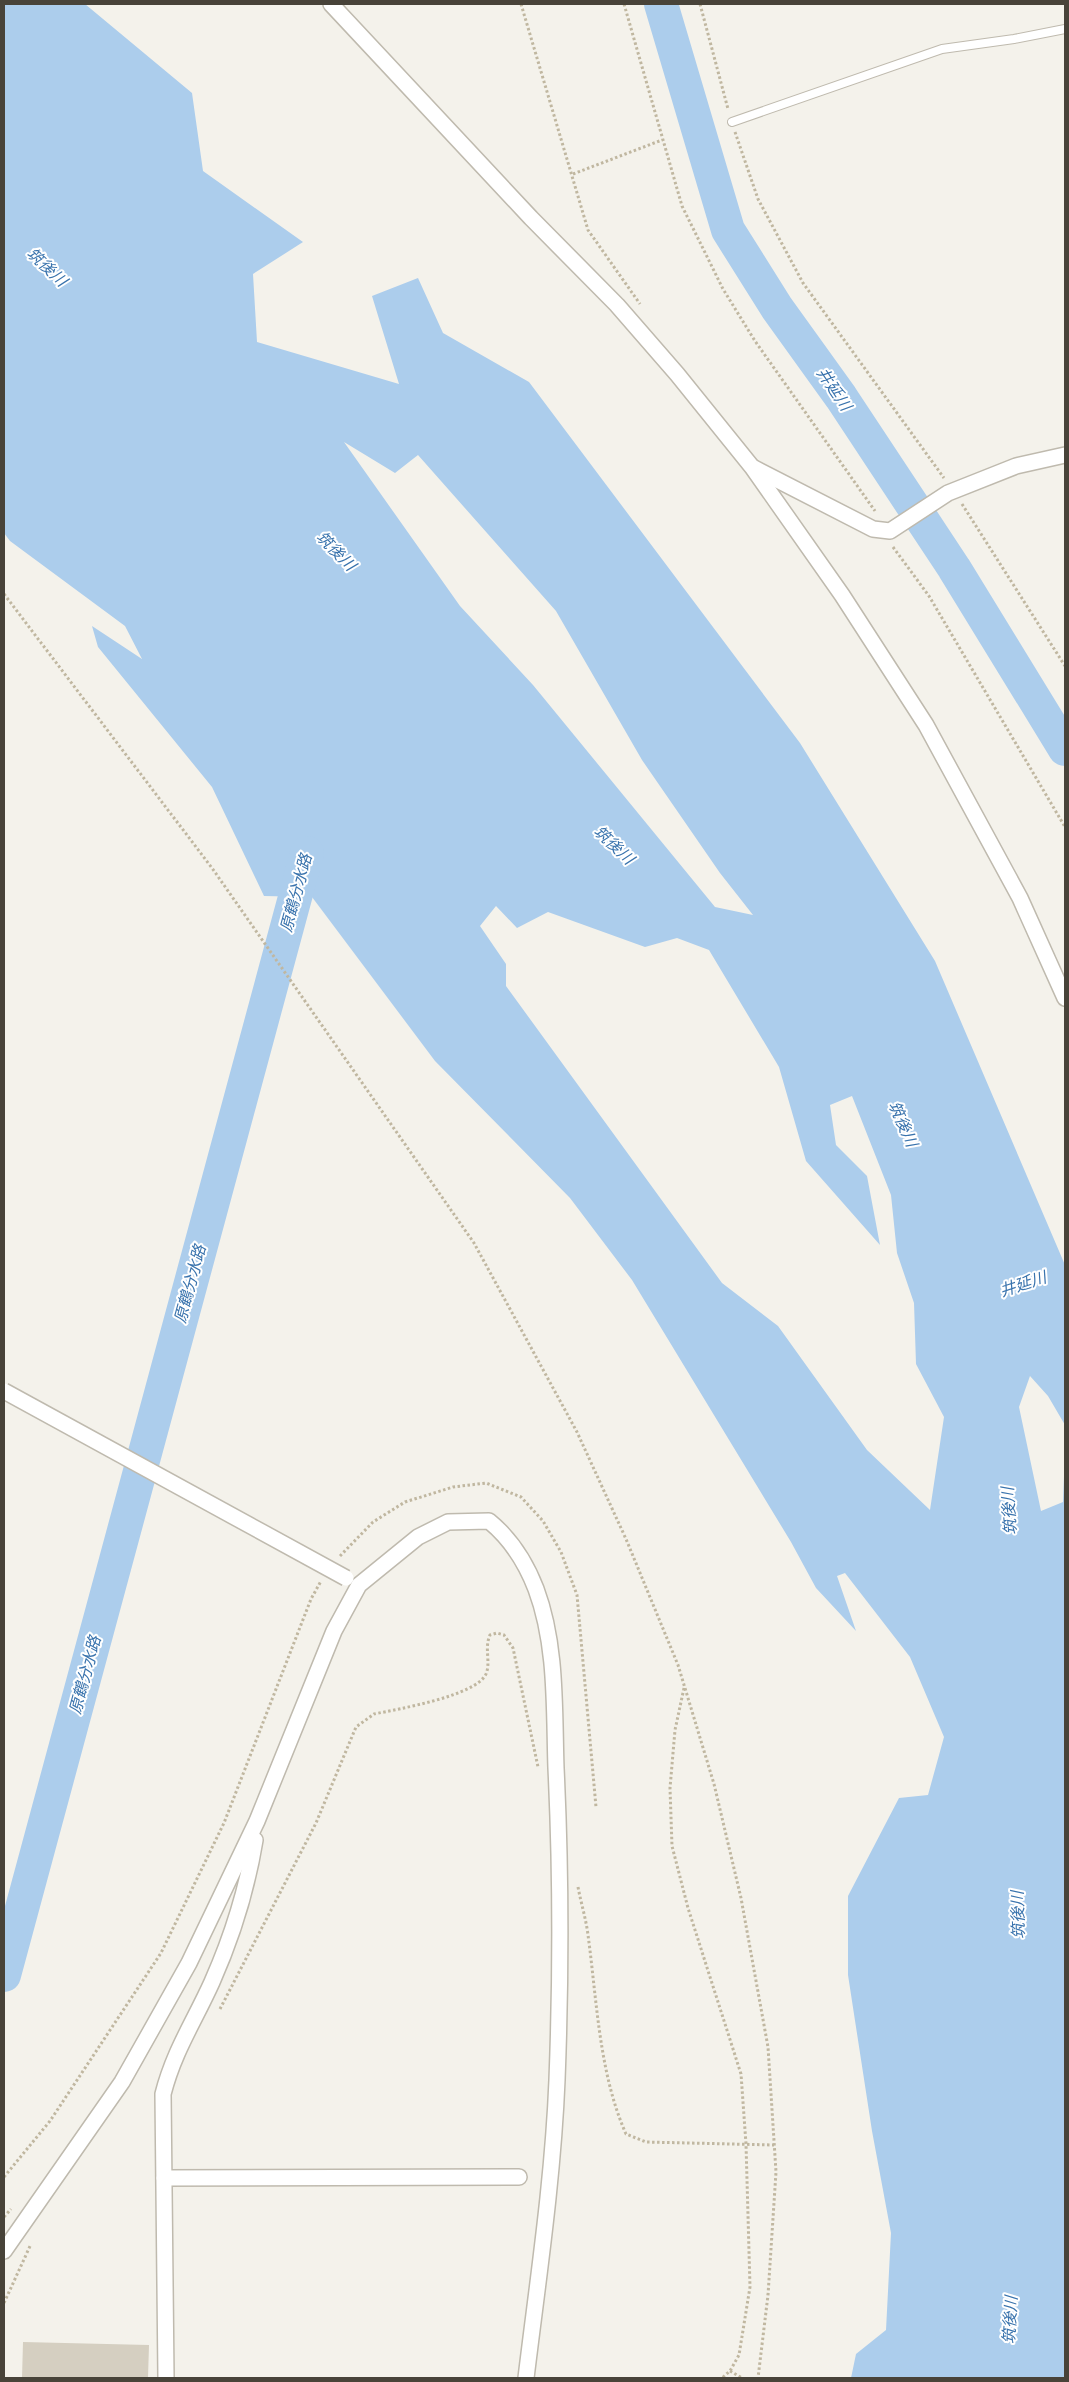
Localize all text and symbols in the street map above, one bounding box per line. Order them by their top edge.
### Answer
water label: 筑後川 [22,242,74,293]
water label: 井延川 [811,363,858,417]
water label: 筑後川 [311,526,363,578]
water label: 筑後川 [589,820,641,871]
water label: 原鶴分水路 [275,849,318,935]
water label: 筑後川 [883,1097,924,1152]
water label: 原鶴分水路 [169,1240,212,1326]
water label: 井延川 [997,1265,1051,1302]
water label: 筑後川 [996,1484,1022,1536]
water label: 原鶴分水路 [64,1631,107,1717]
water label: 筑後川 [1006,1889,1030,1939]
water label: 筑後川 [997,2293,1023,2345]

